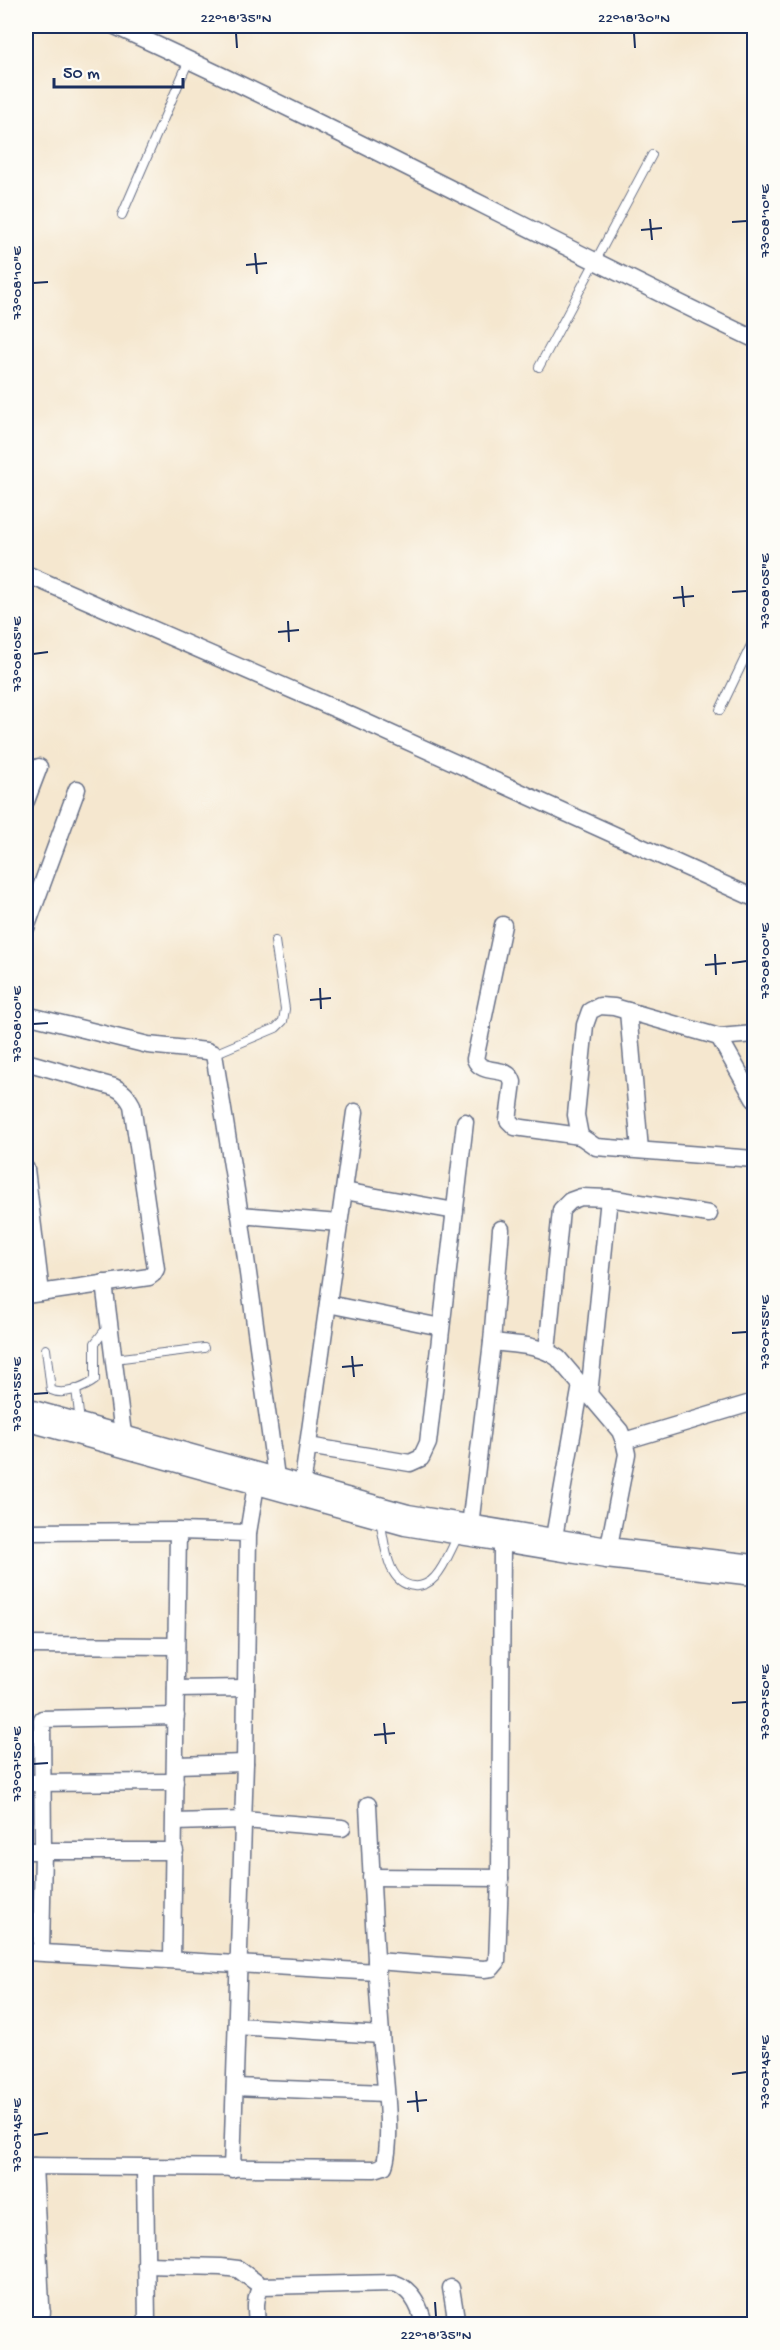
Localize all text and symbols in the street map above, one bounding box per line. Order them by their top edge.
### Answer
text: 22°18'35"N [200,10,272,28]
text: 22°18'30"N [598,10,670,28]
scale bar [54,51,183,89]
text: 50 m [63,64,100,85]
text: 73°08'10"E [757,184,775,259]
text: 73°08'10"E [9,246,27,321]
text: 73°08'05"E [757,553,775,629]
text: 73°08'05"E [9,616,27,692]
text: 73°08'00"E [757,923,775,1000]
text: 73°08'00"E [9,986,27,1063]
text: 73°07'55"E [757,1294,775,1370]
text: 73°07'55"E [9,1356,27,1432]
text: 73°07'50"E [757,1664,775,1740]
text: 73°07'50"E [9,1726,27,1802]
text: 73°07'45"E [757,2035,775,2110]
text: 73°07'45"E [9,2098,27,2173]
text: 22°18'35"N [400,2327,472,2345]

